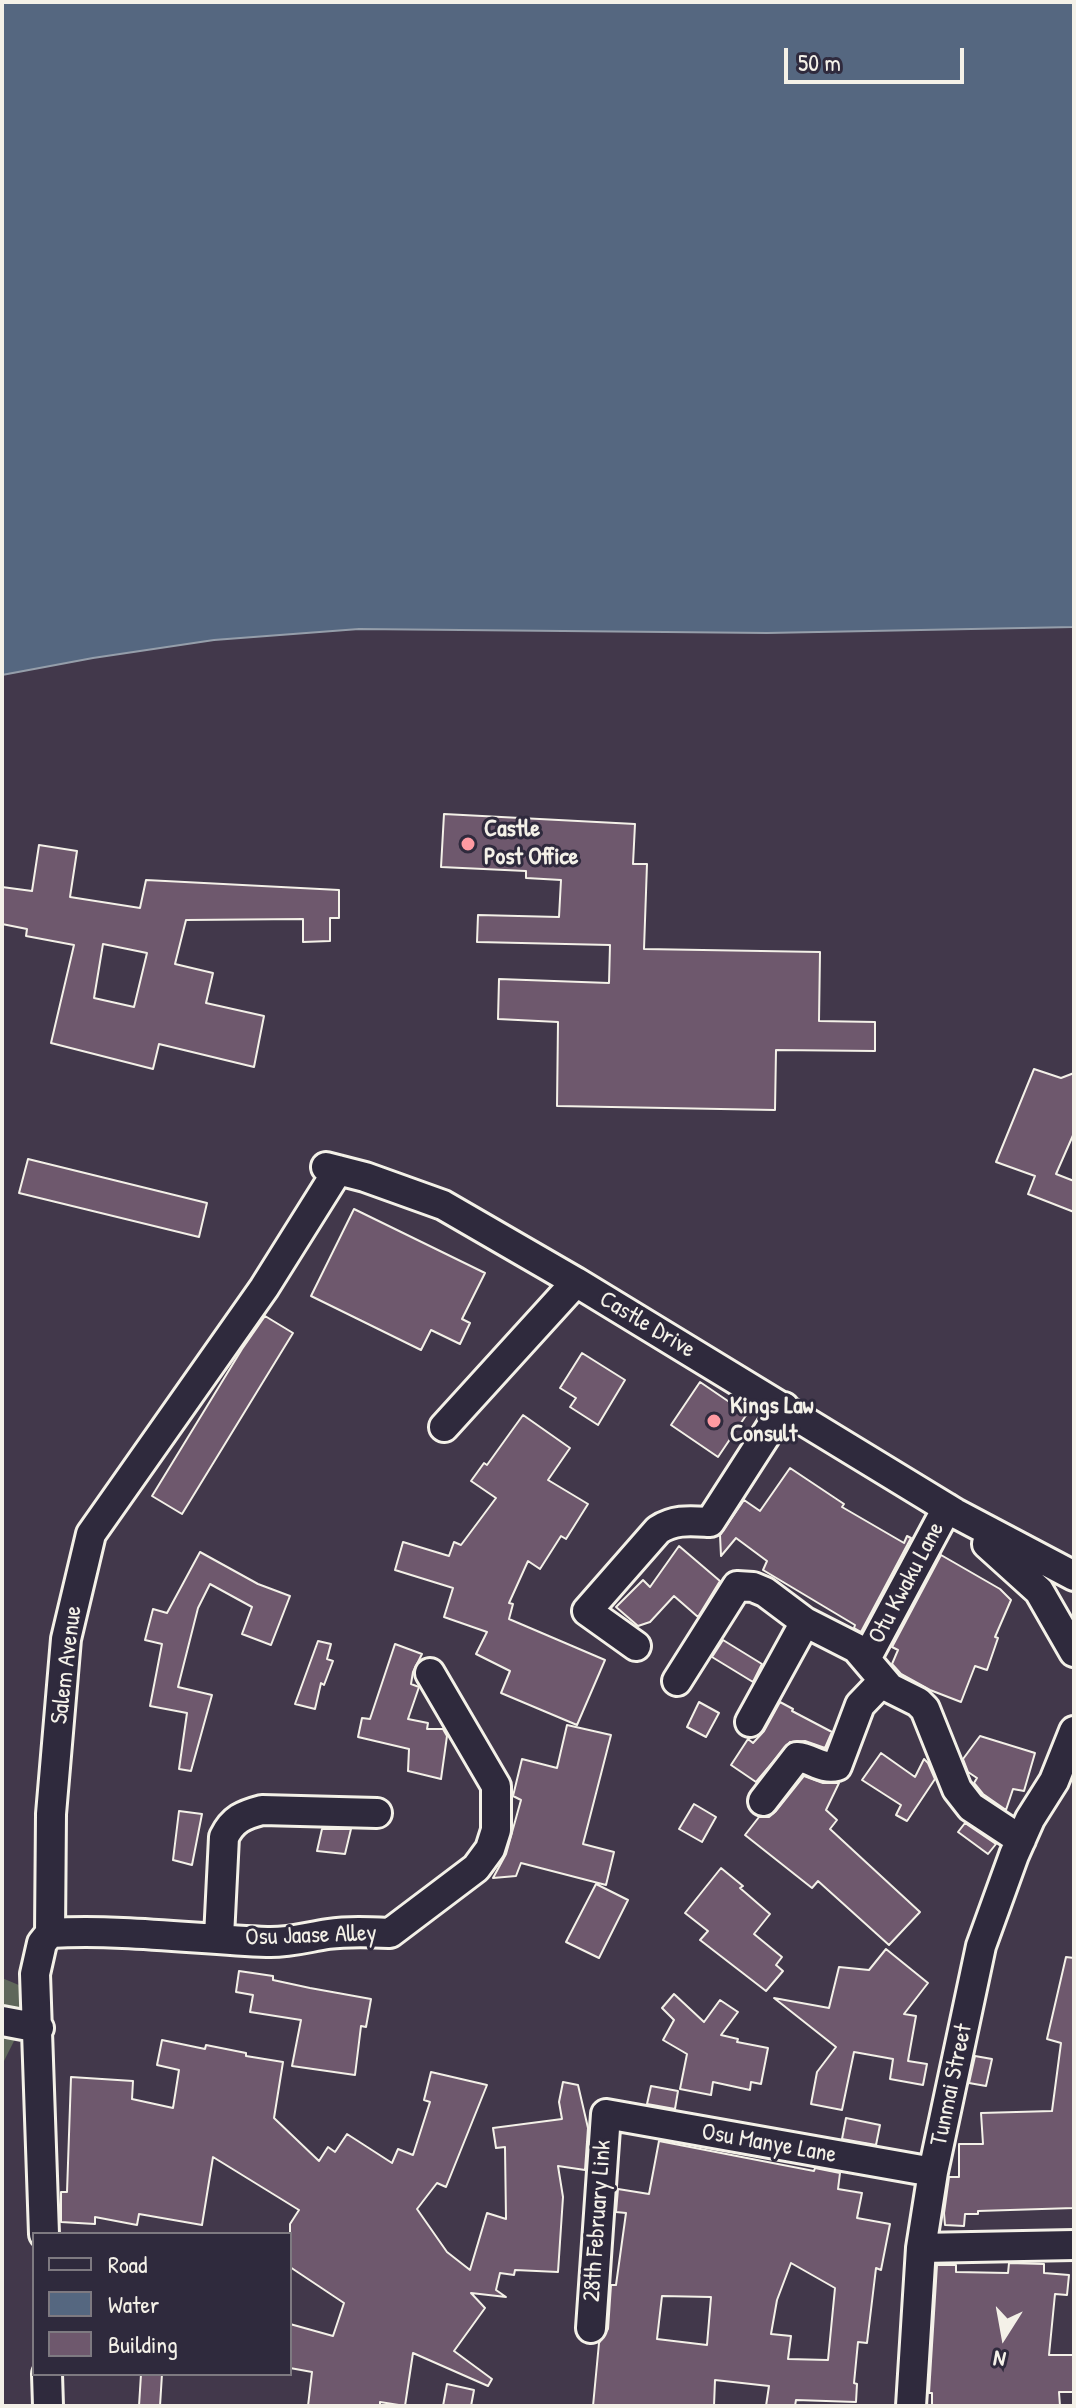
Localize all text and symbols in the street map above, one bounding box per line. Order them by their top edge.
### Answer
scale bar [788,32,968,82]
text: 50 m [798,46,841,78]
place label: Castle Post Office [484,816,578,872]
marker: Castle Post Office [459,835,477,853]
street label: Castle Drive [594,1285,700,1365]
place label: Kings Law Consult [730,1393,814,1449]
marker: Kings Law Consult [705,1412,723,1430]
street label: Otu Kwaku Lane [863,1517,951,1649]
street label: Salem Avenue [45,1604,89,1726]
street label: Osu Jaase Alley [245,1919,377,1953]
street label: Tunmai Street [925,2021,979,2149]
street label: Osu Manye Lane [699,2118,839,2170]
street label: 28th February Link [578,2139,618,2303]
legend [32,2232,292,2376]
text: Road [108,2248,147,2280]
text: Water [108,2288,159,2320]
north arrow [964,2296,1044,2376]
text: Building [108,2328,178,2360]
text: N [991,2344,1008,2375]

